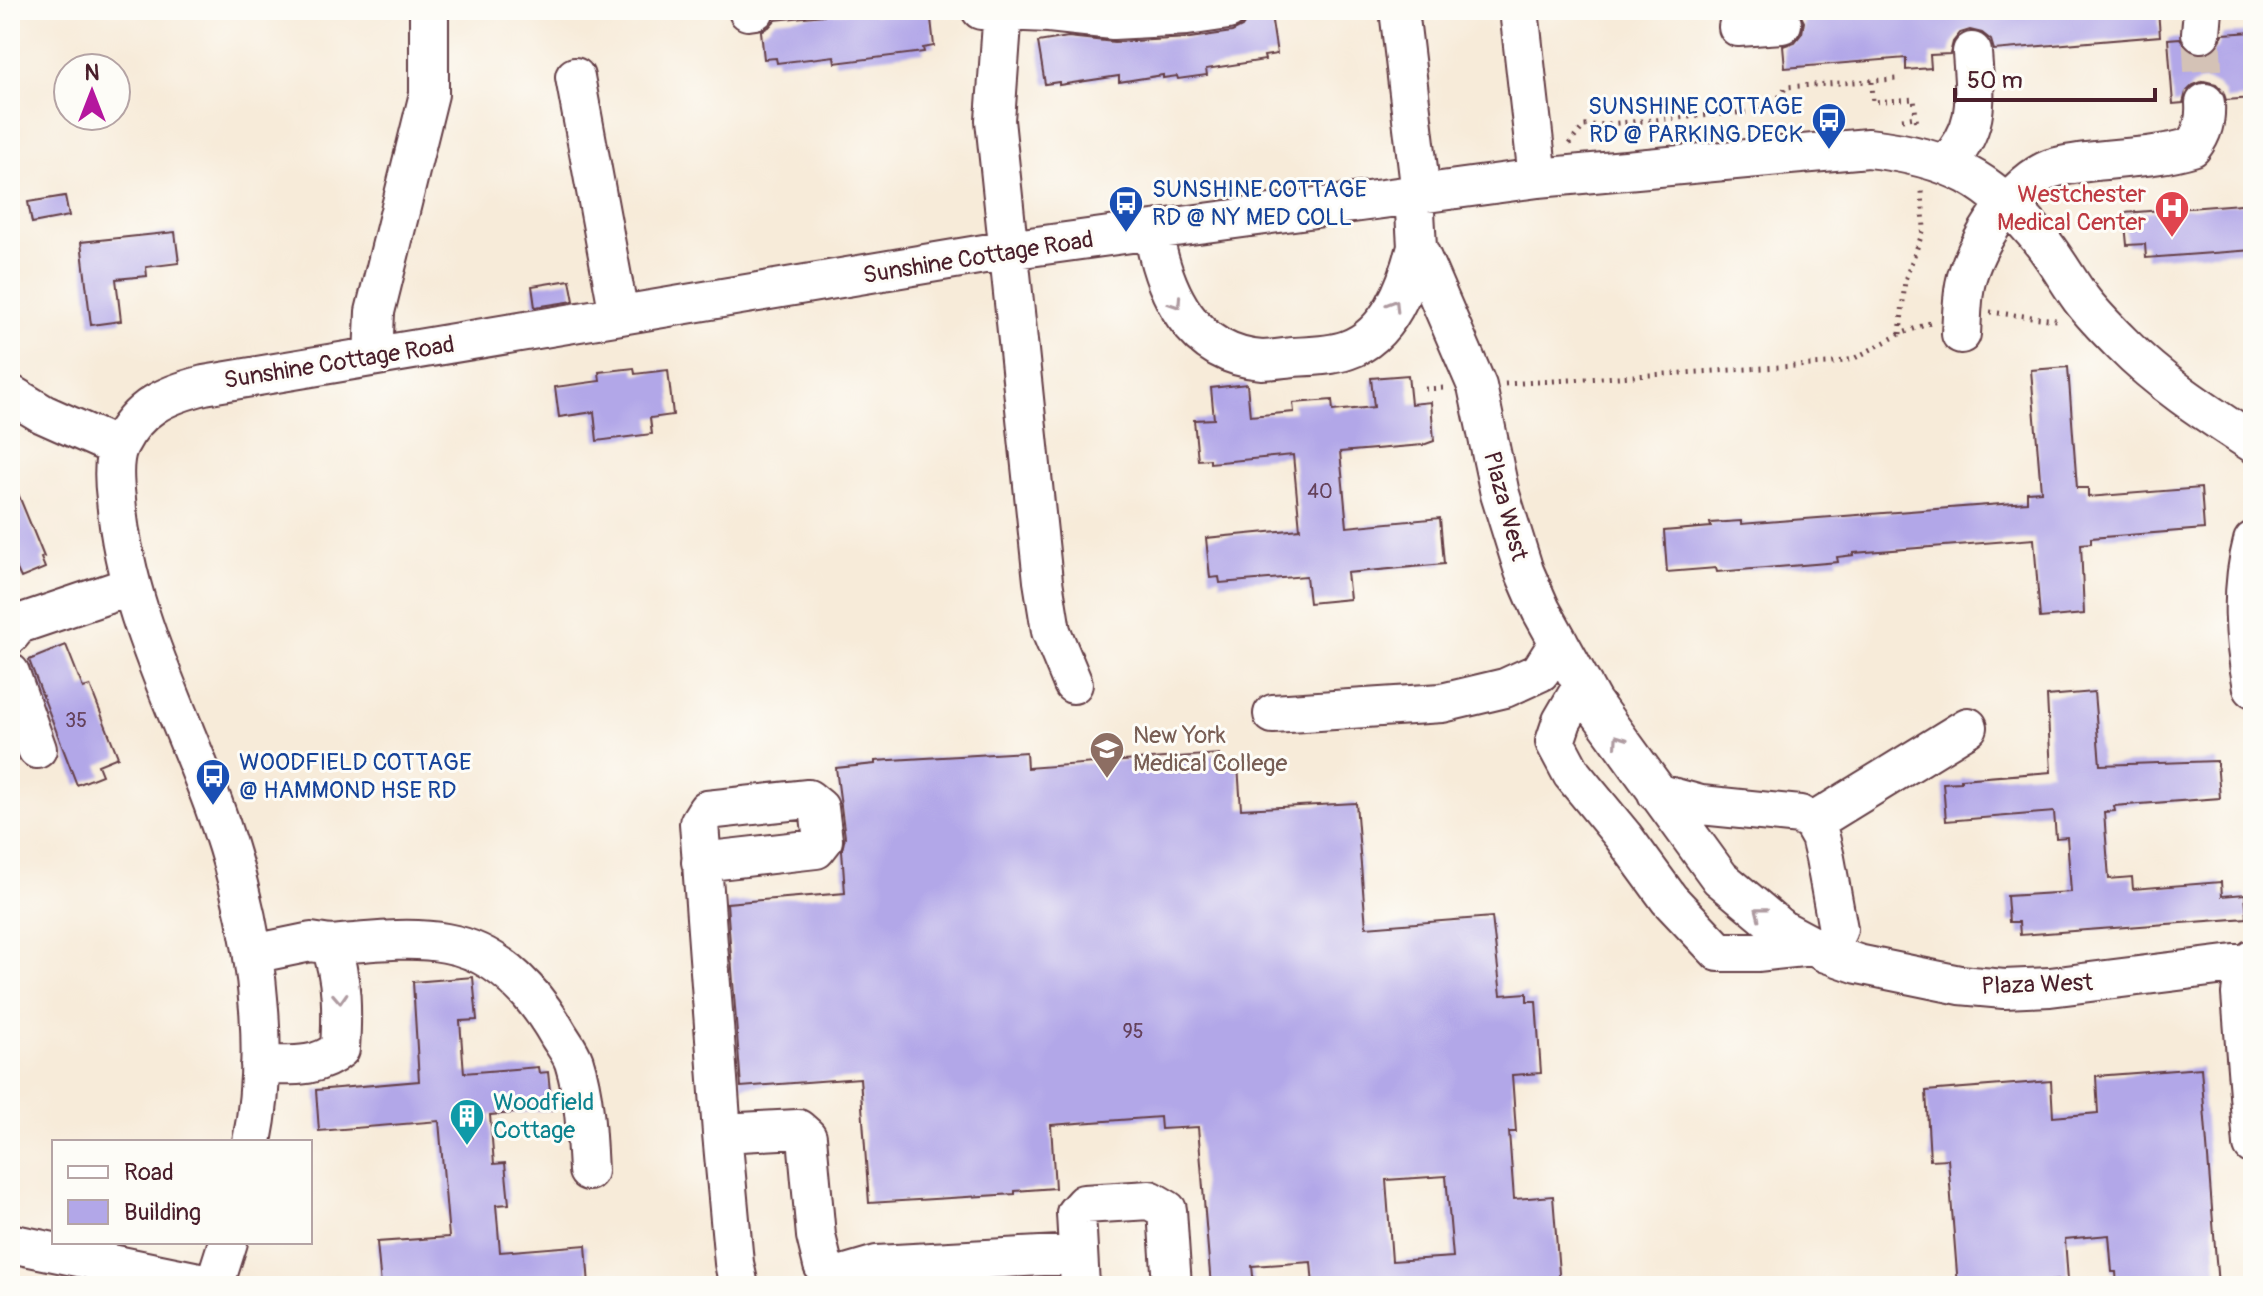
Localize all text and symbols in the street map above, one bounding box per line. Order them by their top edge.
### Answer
north arrow [52,52,132,132]
scale bar [1955,52,2155,102]
text: N [85,59,100,87]
text: 50 m [1967,66,2023,95]
place label: SUNSHINE COTTAGE RD @ PARKING DECK [1588,92,1803,149]
bus stop icon: SUNSHINE COTTAGE RD @ PARKING DECK [1810,101,1848,151]
place label: SUNSHINE COTTAGE RD @ NY MED COLL [1152,175,1367,232]
place label: Westchester Medical Center [1997,180,2146,237]
bus stop icon: SUNSHINE COTTAGE RD @ NY MED COLL [1107,184,1145,234]
hospital icon: Westchester Medical Center [2153,189,2191,239]
street label: Sunshine Cottage Road [861,225,1095,290]
one-way arrow [1166,294,1181,309]
one-way arrow [1384,299,1400,314]
street label: Sunshine Cottage Road [222,330,456,395]
street label: Plaza West [1477,448,1534,564]
house number: 40 [1307,479,1333,504]
house number: 35 [65,708,87,733]
place label: New York Medical College [1133,721,1287,778]
school or university icon: New York Medical College [1088,730,1126,780]
one-way arrow [1614,734,1629,748]
place label: WOODFIELD COTTAGE @ HAMMOND HSE RD [239,748,472,805]
bus stop icon: WOODFIELD COTTAGE @ HAMMOND HSE RD [194,757,232,807]
one-way arrow [1755,907,1769,922]
street label: Plaza West [1981,968,2094,1001]
one-way arrow [331,992,348,1005]
house number: 95 [1122,1019,1144,1044]
place label: Woodfield Cottage [493,1088,594,1145]
building icon: Woodfield Cottage [448,1097,486,1147]
legend [52,1140,312,1244]
text: Road [124,1158,174,1187]
text: Building [124,1198,201,1227]

